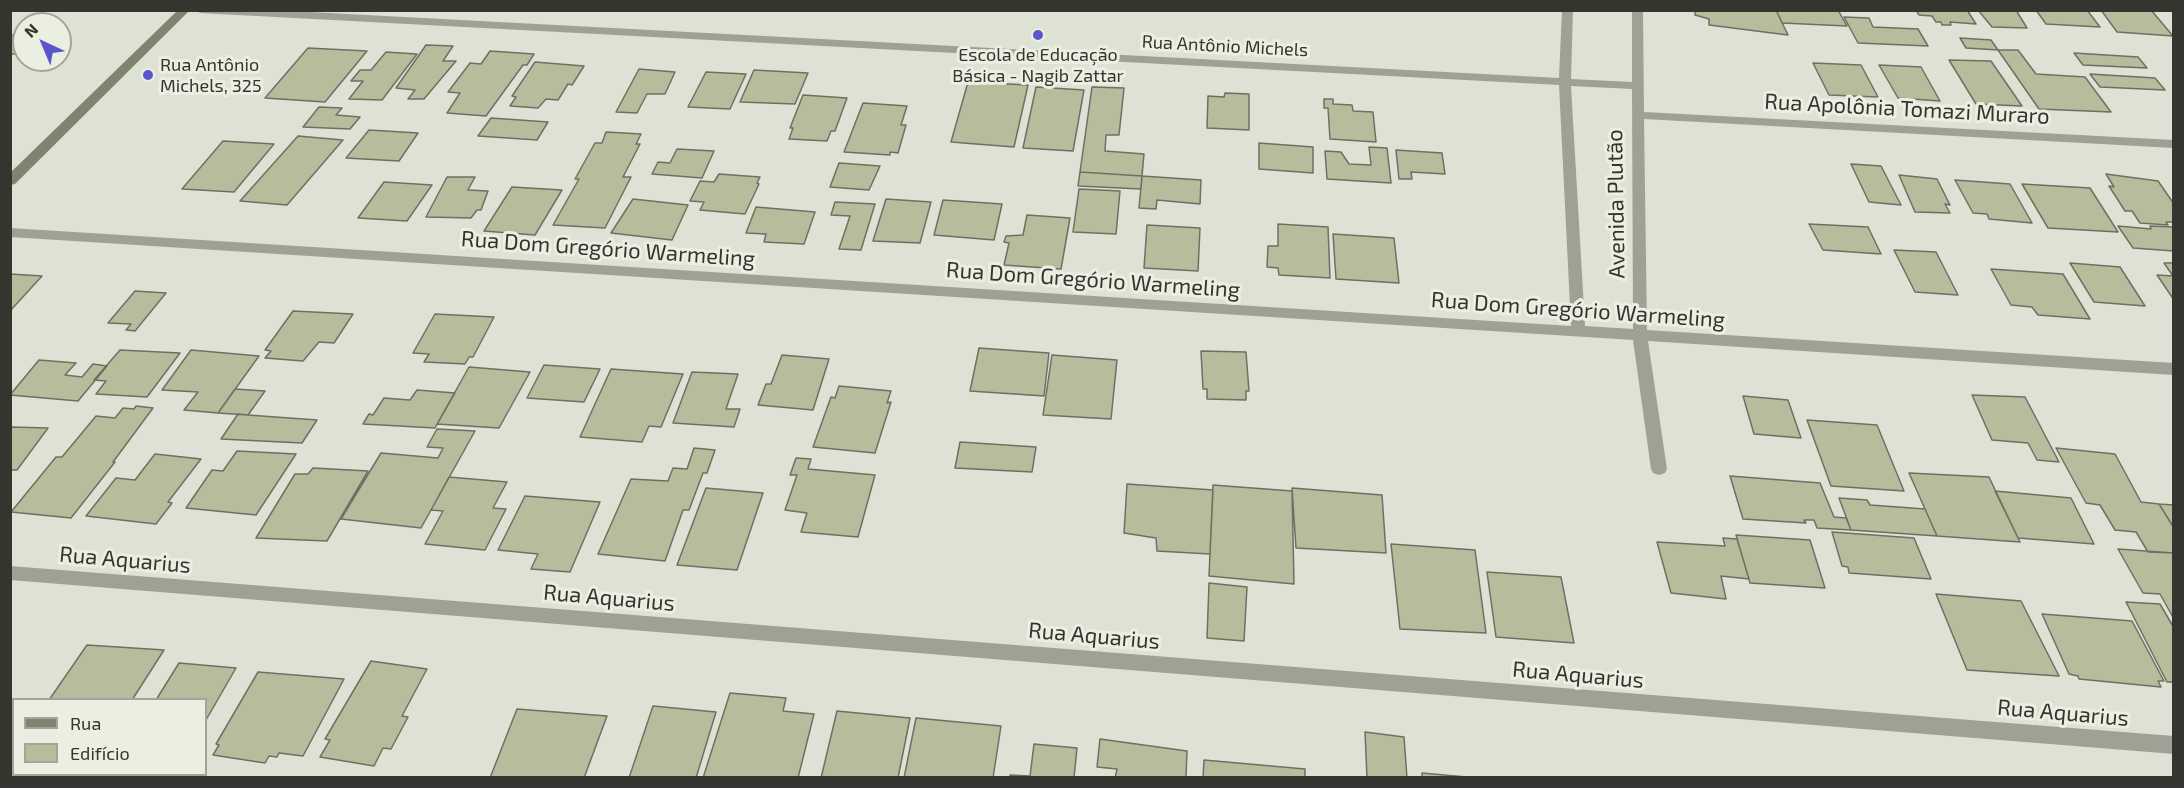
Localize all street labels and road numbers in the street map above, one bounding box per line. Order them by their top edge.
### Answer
street label: Rua Antônio Michels [1141,31,1309,61]
street label: Rua Apolônia Tomazi Muraro [1764,88,2050,130]
street label: Avenida Plutão [1601,129,1631,279]
street label: Rua Dom Gregório Warmeling [460,226,756,272]
street label: Rua Dom Gregório Warmeling [945,257,1241,303]
street label: Rua Dom Gregório Warmeling [1430,287,1726,333]
street label: Rua Aquarius [58,541,192,579]
street label: Rua Aquarius [542,579,676,617]
street label: Rua Aquarius [1027,617,1161,655]
street label: Rua Aquarius [1511,656,1645,694]
street label: Rua Aquarius [1996,694,2130,732]

